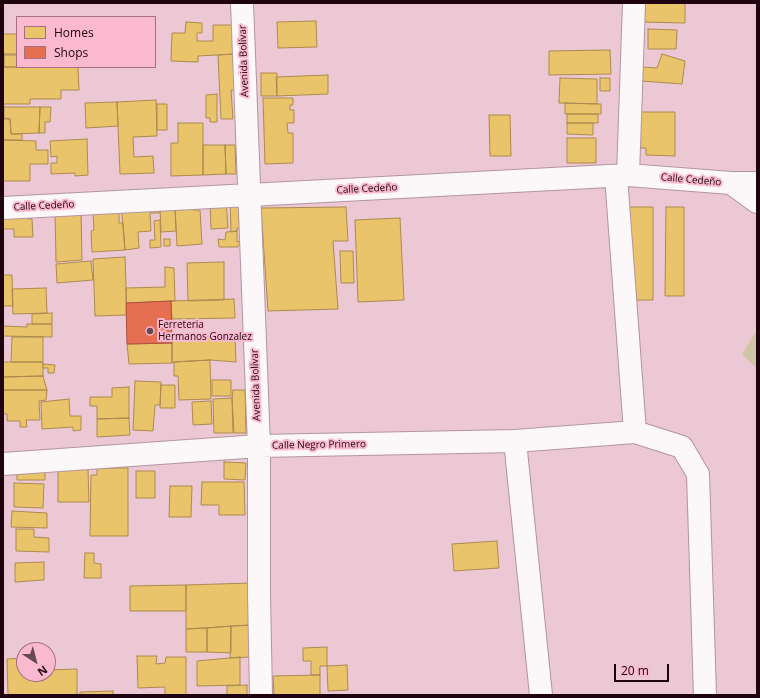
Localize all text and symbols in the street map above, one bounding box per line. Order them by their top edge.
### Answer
legend [16,16,156,68]
text: Homes [54,24,94,41]
street label: Avenida Bolívar [237,25,251,97]
text: Shops [54,44,88,61]
street label: Calle Cedeño [660,171,722,189]
street label: Calle Cedeño [336,181,398,197]
street label: Calle Cedeño [13,198,75,214]
place label: Ferreteria Hermanos Gonzalez [158,319,252,342]
marker: Ferreteria Hermanos Gonzalez [145,326,155,336]
street label: Avenida Bolívar [249,349,263,421]
street label: Calle Negro Primero [272,438,366,452]
north arrow [16,642,56,682]
scale bar [616,656,671,682]
text: 20 m [621,662,649,679]
text: N [35,663,51,680]

